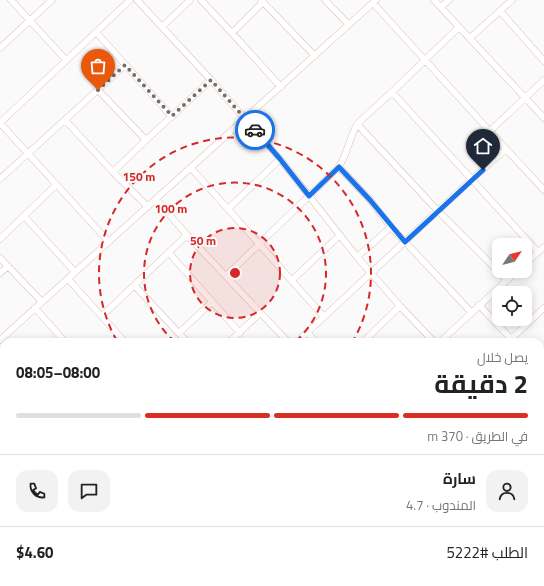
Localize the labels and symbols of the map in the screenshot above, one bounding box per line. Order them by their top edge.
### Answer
pin [81,49,115,90]
courier [235,110,275,150]
pin [466,129,500,170]
text: 150 m [123,167,155,186]
text: 100 m [155,199,187,218]
text: 50 m [190,231,216,250]
north arrow [492,238,532,278]
centre of rings [228,266,242,280]

